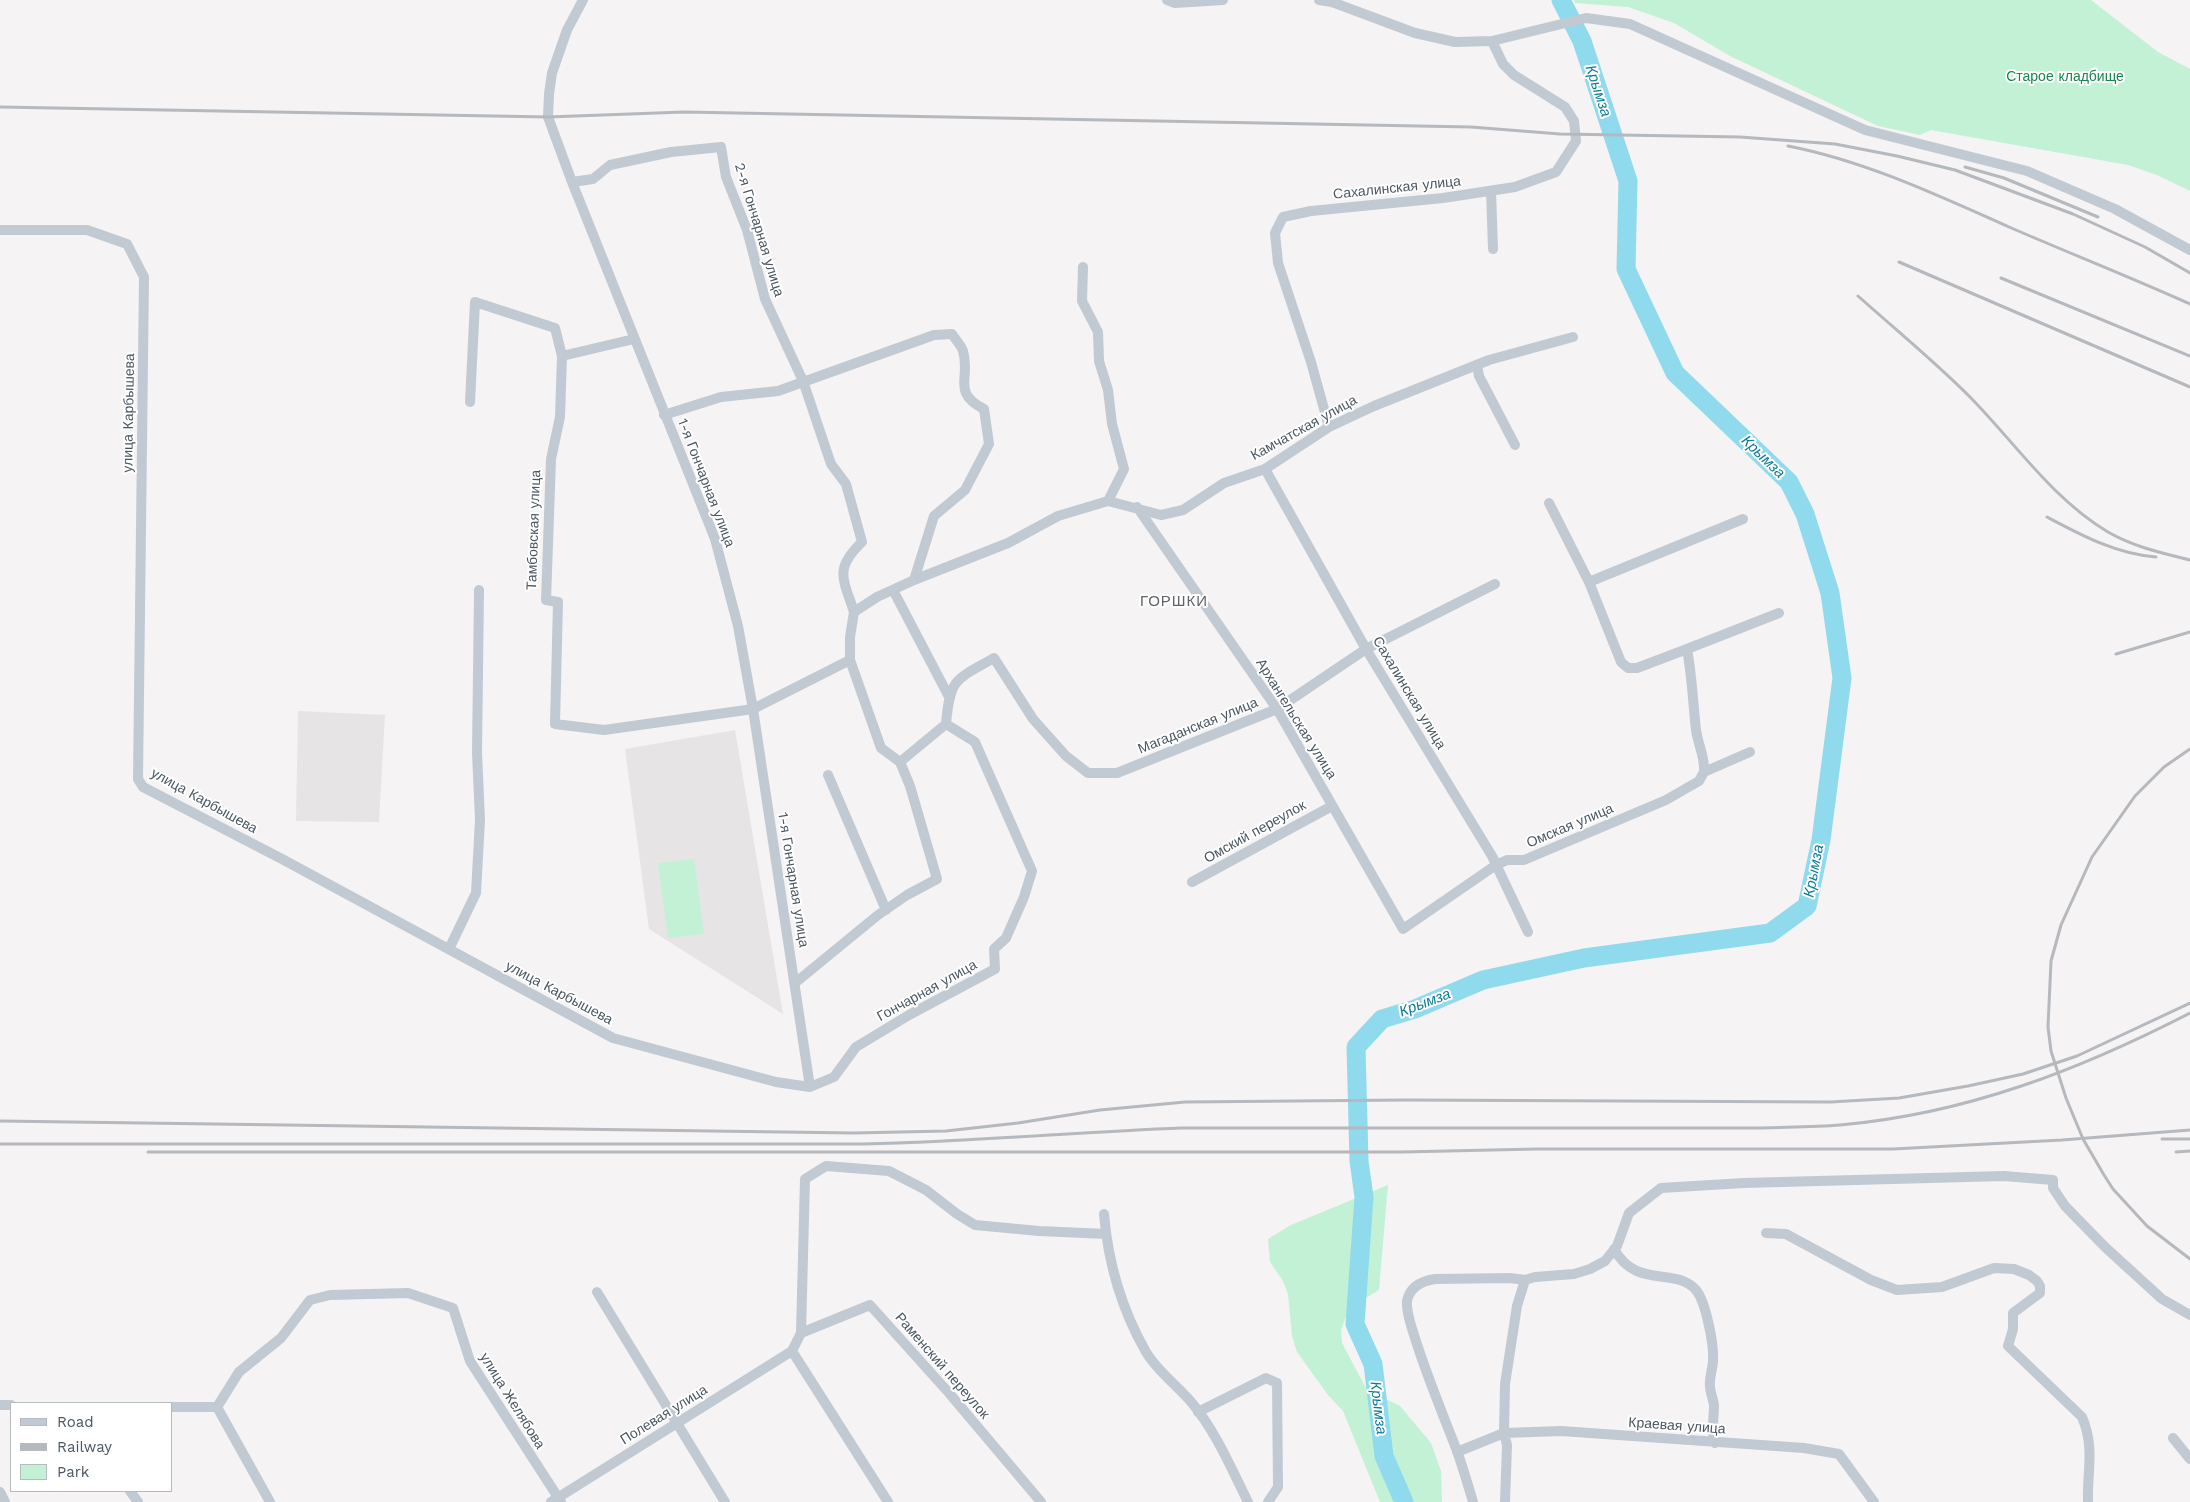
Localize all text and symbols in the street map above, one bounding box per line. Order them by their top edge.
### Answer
water label: Крымза [1581,63,1615,119]
park label: Старое кладбище [2006,69,2124,85]
street label: 2-я Гончарная улица [731,161,787,299]
street label: Сахалинская улица [1332,173,1462,203]
street label: улица Карбышева [120,353,138,473]
street label: Камчатская улица [1248,392,1360,464]
street label: 1-я Гончарная улица [674,416,738,550]
water label: Крымза [1738,432,1788,482]
street label: Тамбовская улица [524,470,544,590]
district label: ГОРШКИ [1139,593,1209,611]
street label: Сахалинская улица [1369,634,1449,752]
street label: Архангельская улица [1252,656,1340,782]
street label: Магаданская улица [1136,694,1260,758]
street label: улица Карбышева [148,765,260,837]
street label: Омский переулок [1201,797,1309,867]
street label: Омская улица [1524,800,1616,852]
street label: 1-я Гончарная улица [774,811,812,949]
water label: Крымза [1800,843,1828,899]
street label: Гончарная улица [874,957,980,1025]
street label: улица Карбышева [502,958,616,1028]
water label: Крымза [1397,985,1453,1021]
street label: Раменский переулок [891,1310,993,1422]
street label: улица Желябова [476,1350,548,1452]
water label: Крымза [1366,1380,1390,1436]
street label: Полевая улица [617,1382,711,1448]
legend [10,1402,172,1492]
text: Road [57,1413,94,1431]
street label: Краевая улица [1628,1414,1726,1438]
text: Railway [57,1438,112,1456]
text: Park [57,1463,89,1481]

